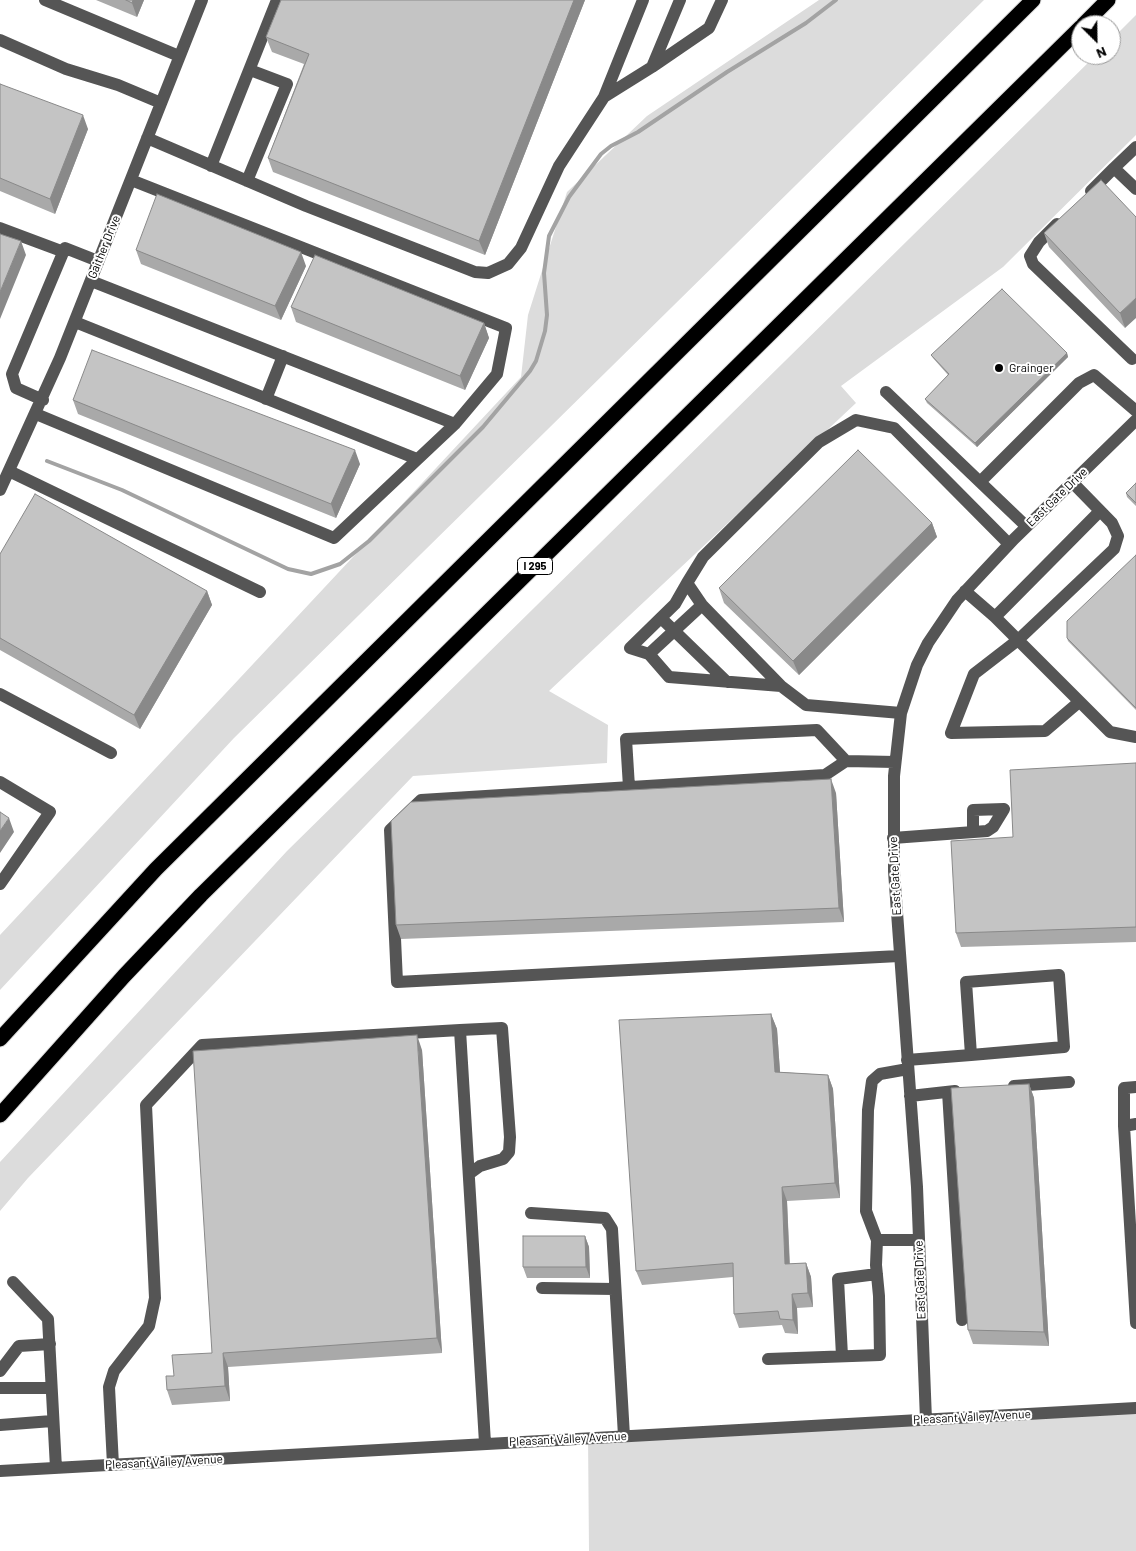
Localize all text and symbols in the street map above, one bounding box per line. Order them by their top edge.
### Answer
north arrow [1071,15,1121,65]
text: N [1094,44,1109,63]
street label: Gaither Drive [85,213,123,281]
place label: Grainger [1009,361,1054,375]
marker: Grainger [993,362,1005,374]
street label: East Gate Drive [1024,464,1090,530]
road number: I 295 [518,558,552,574]
street label: East Gate Drive [886,836,904,916]
street label: East Gate Drive [911,1240,929,1320]
street label: Pleasant Valley Avenue [913,1407,1031,1427]
street label: Pleasant Valley Avenue [509,1429,627,1449]
street label: Pleasant Valley Avenue [105,1452,223,1472]

